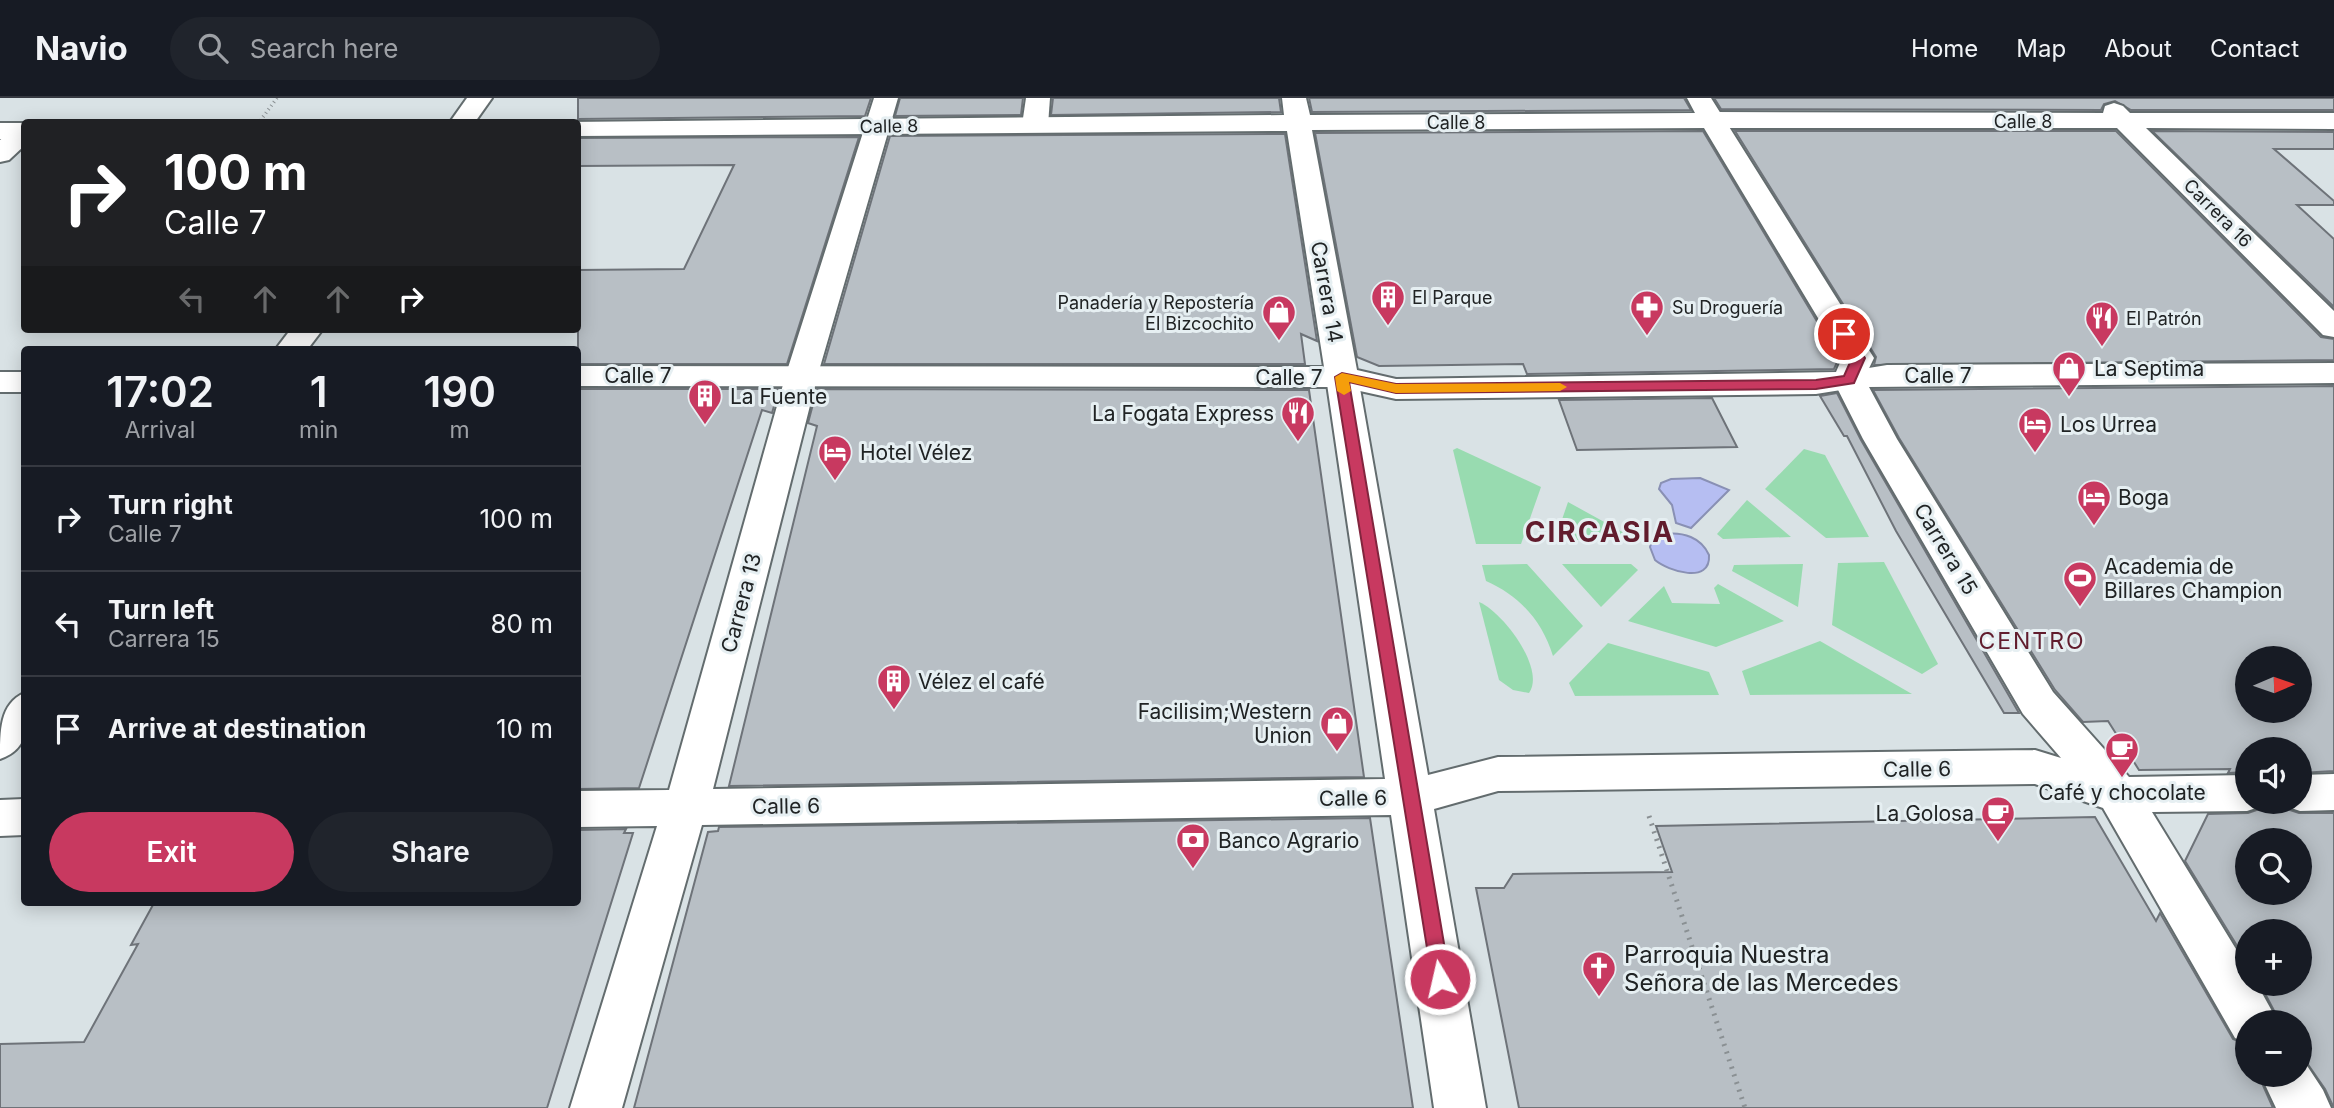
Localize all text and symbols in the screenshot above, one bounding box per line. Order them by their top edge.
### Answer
search box [170,17,660,80]
text: Navio [35,28,128,68]
icon: search [194,29,232,67]
text: Search here [250,33,398,64]
text: Home [1911,34,1978,63]
text: Map [2016,34,2066,63]
text: About [2104,34,2172,63]
text: Contact [2210,34,2299,63]
street label: Calle 8 [1994,111,2052,132]
street label: Calle 8 [1427,112,1485,133]
street label: Calle 8 [859,115,919,137]
text: 100 m [164,143,308,202]
icon: right [49,147,140,238]
street label: Carrera 16 [2180,175,2256,251]
text: Calle 7 [164,203,267,242]
street label: Carrera 14 [1306,239,1348,345]
building icon: El Parque [1369,278,1407,327]
icon: left [173,280,211,318]
icon: ahead [246,280,284,318]
icon: ahead [319,280,357,318]
icon: right [392,280,430,318]
place label: El Parque [1412,287,1492,308]
pharmacy icon: Su Droguería [1628,288,1666,337]
place label: Panadería y Repostería El Bizcochito [1058,292,1254,334]
shop icon: Panadería y Repostería El Bizcochito [1260,293,1298,342]
place label: Su Droguería [1672,297,1783,318]
restaurant icon: El Patrón [2083,299,2121,348]
pin [1814,304,1874,364]
place label: El Patrón [2126,308,2202,329]
icon: arrive [1825,315,1863,353]
shop icon: La Septima [2050,349,2088,398]
place label: La Septima [2094,356,2204,381]
street label: Calle 7 [604,363,672,388]
street label: Calle 7 [1904,363,1972,388]
street label: Calle 7 [1255,365,1323,390]
text: 17:02 [106,366,214,417]
text: 1 [310,366,328,417]
text: 190 [424,366,496,417]
building icon: La Fuente [686,377,724,426]
place label: La Fuente [730,384,827,409]
restaurant icon: La Fogata Express [1279,394,1317,443]
place label: La Fogata Express [1092,401,1274,426]
hotel icon: Los Urrea [2016,405,2054,454]
place label: Los Urrea [2060,412,2157,437]
text: Arrival [125,416,195,444]
text: min [299,416,338,444]
text: m [450,416,470,444]
hotel icon: Hotel Vélez [816,433,854,482]
place label: Hotel Vélez [860,440,972,465]
hotel icon: Boga [2075,478,2113,527]
place label: Boga [2118,485,2169,510]
text: Turn right [108,489,233,520]
street label: Carrera 15 [1909,499,1983,599]
icon: right [49,500,87,538]
text: 100 m [480,503,553,534]
district label: CIRCASIA [1525,515,1675,549]
text: Calle 7 [108,520,182,548]
street label: Carrera 13 [716,550,766,656]
place label: Academia de Billares Champion [2104,554,2282,603]
sports icon: Academia de Billares Champion [2061,559,2099,608]
text: Turn left [108,594,214,625]
icon: left [49,605,87,643]
text: 80 m [490,608,553,639]
text: Carrera 15 [108,625,220,653]
district label: CENTRO [1978,627,2086,655]
north arrow [2235,646,2312,723]
map controls [2235,646,2312,1087]
building icon: Vélez el café [875,662,913,711]
place label: Vélez el café [918,669,1045,694]
place label: Facilisim;Western Union [1138,699,1312,748]
shop icon: Facilisim;Western Union [1318,704,1356,753]
icon: arrive [49,710,87,748]
text: Arrive at destination [108,713,367,744]
text: 10 m [496,713,553,744]
cafe icon: Café y chocolate [2103,730,2141,779]
button: sound [2235,737,2312,814]
street label: Calle 6 [1883,756,1951,782]
place label: Café y chocolate [2038,780,2206,805]
street label: Calle 6 [1319,785,1387,811]
street label: Calle 6 [752,793,820,819]
cafe icon: La Golosa [1979,794,2017,843]
place label: La Golosa [1876,801,1974,826]
button: Exit [49,812,294,892]
button: Share [308,812,553,892]
bank icon: Banco Agrario [1174,821,1212,870]
place label: Banco Agrario [1218,828,1359,853]
button: search [2235,828,2312,905]
button: + [2235,919,2312,996]
place label: Parroquia Nuestra Señora de las Mercedes [1624,940,1899,997]
position arrow [1403,942,1477,1016]
church icon: Parroquia Nuestra Señora de las Mercedes [1580,949,1618,998]
button: − [2235,1010,2312,1087]

